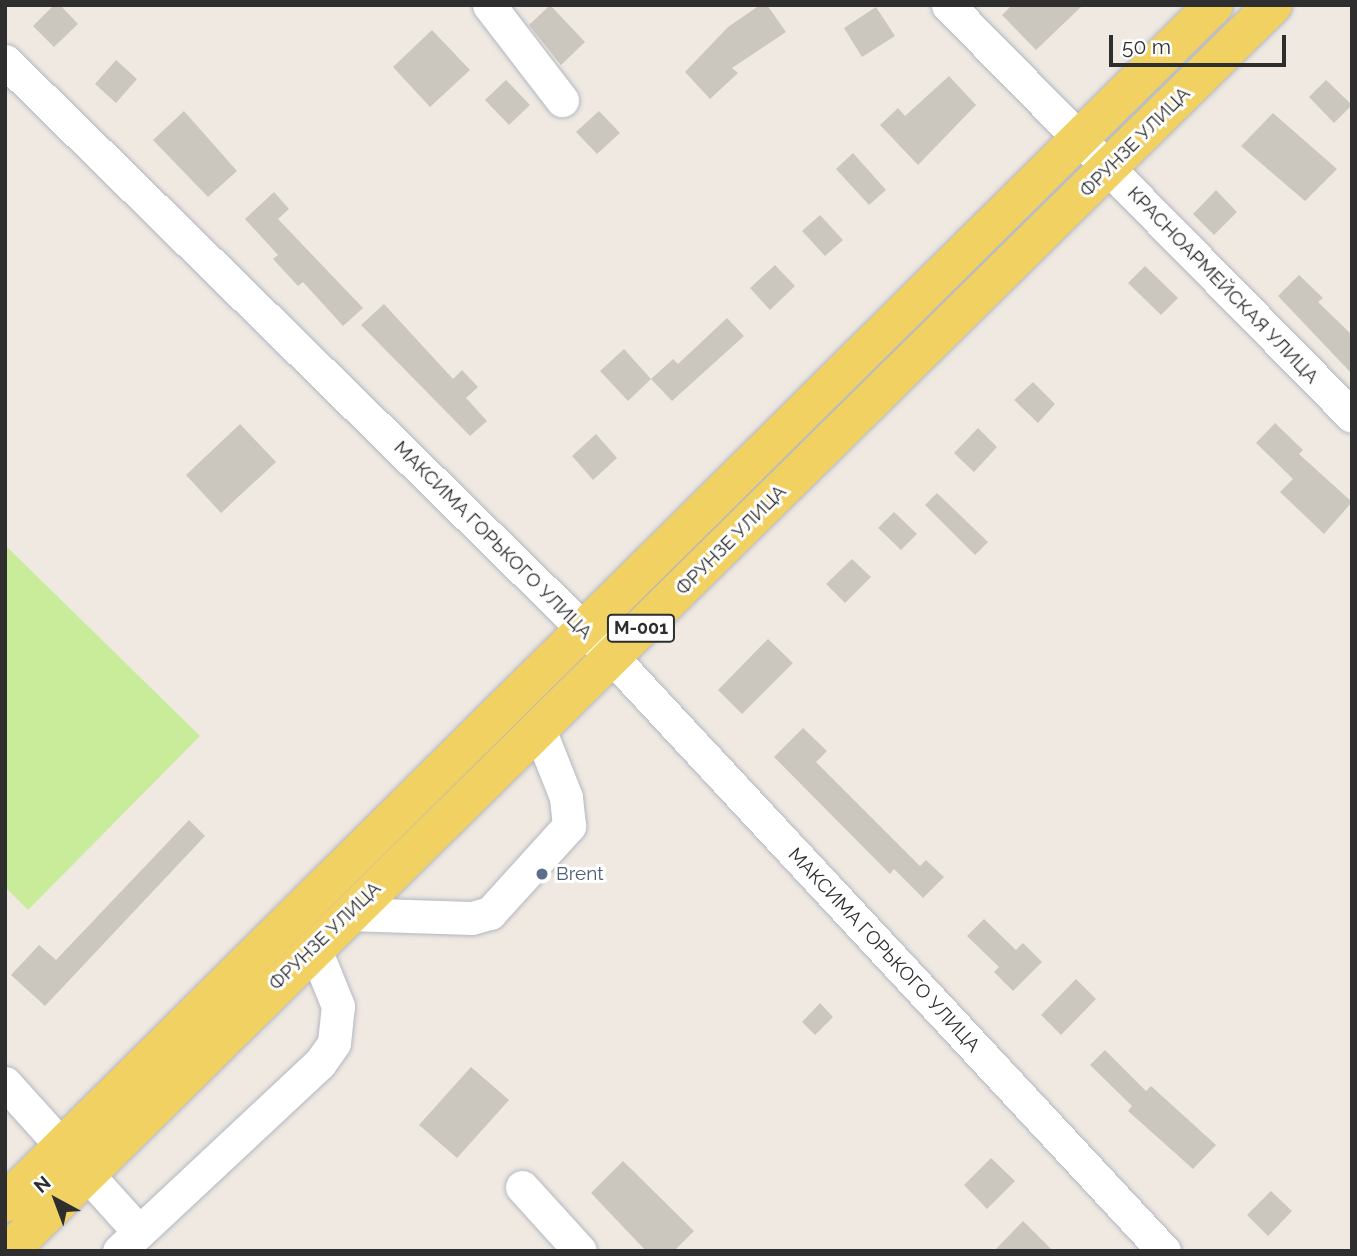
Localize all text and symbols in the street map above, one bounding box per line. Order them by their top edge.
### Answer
scale bar [1112,21,1289,65]
text: 50 m [1122,34,1171,59]
street label: ФРУНЗЕ УЛИЦА [1075,82,1195,202]
street label: КРАСНОАРМЕЙСКАЯ УЛИЦА [1123,182,1323,388]
street label: МАКСИМА ГОРЬКОГО УЛИЦА [389,436,597,644]
street label: ФРУНЗЕ УЛИЦА [671,480,791,600]
road number: M-001 [606,614,676,642]
street label: МАКСИМА ГОРЬКОГО УЛИЦА [783,843,985,1057]
place label: Brent [556,863,604,885]
marker: Brent [534,866,550,882]
street label: ФРУНЗЕ УЛИЦА [264,877,386,995]
north arrow [21,1165,91,1235]
text: N [30,1171,55,1197]

